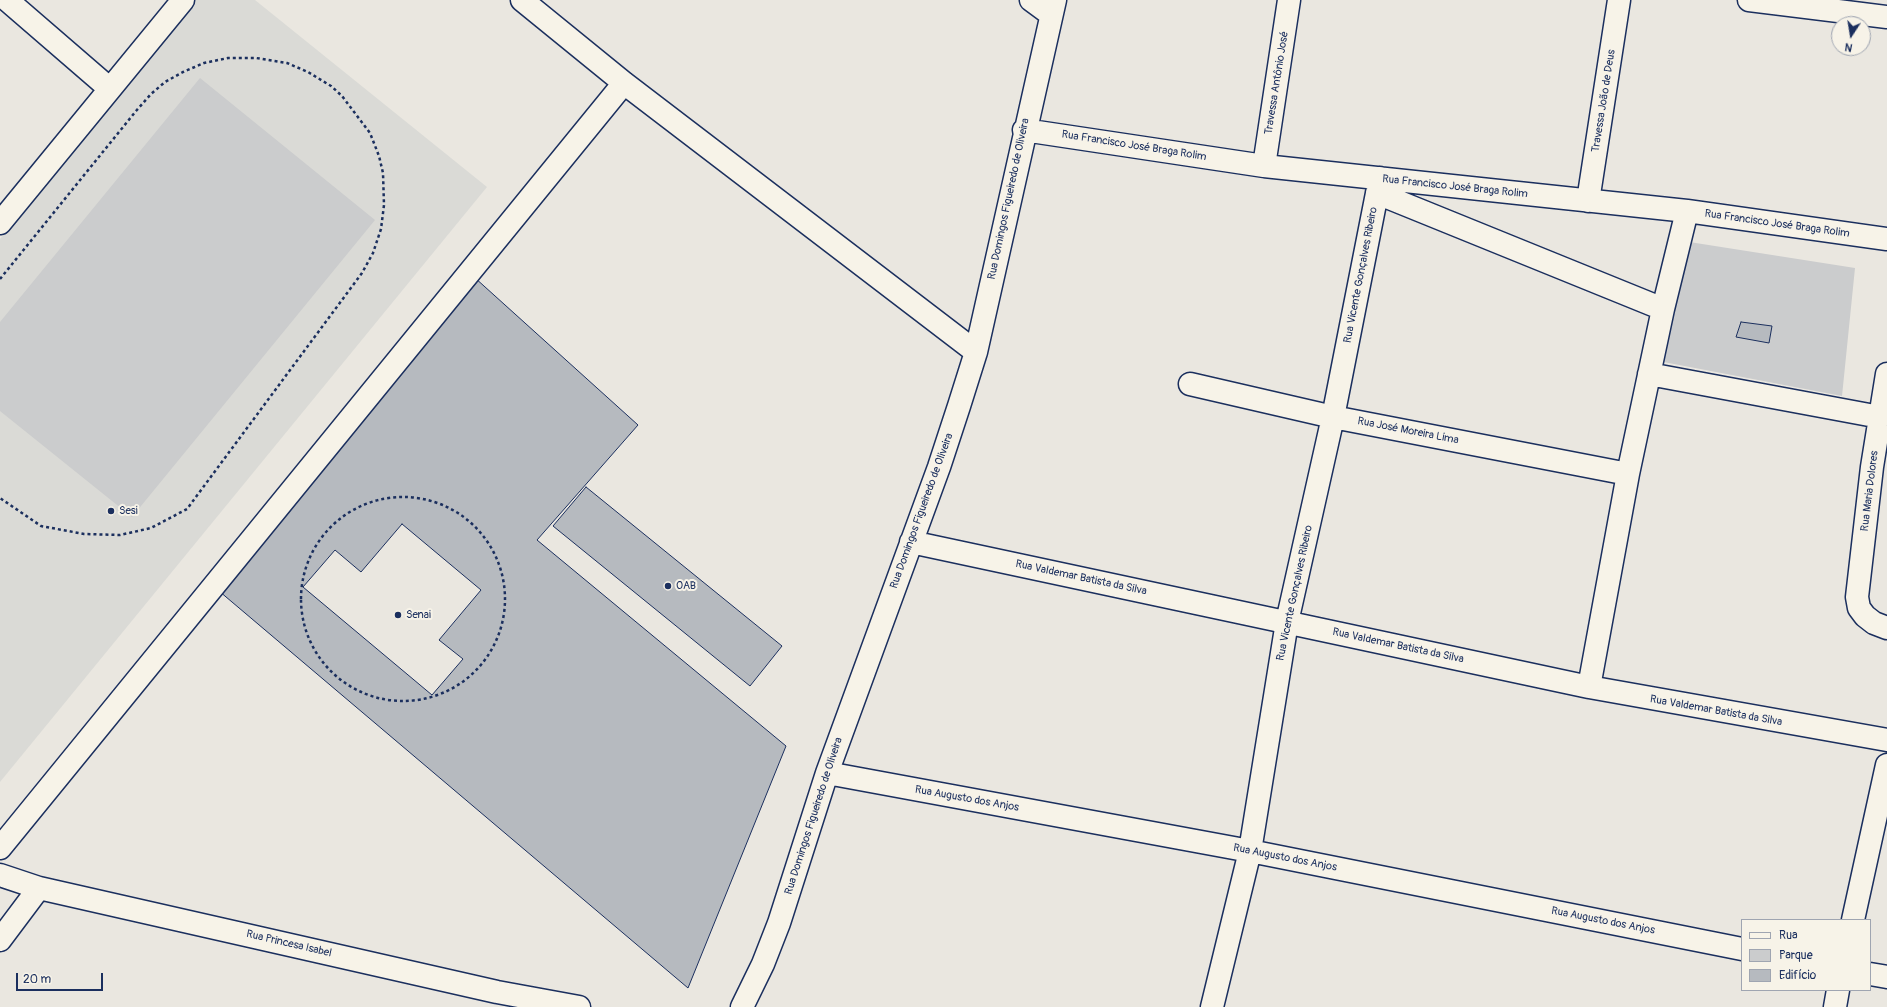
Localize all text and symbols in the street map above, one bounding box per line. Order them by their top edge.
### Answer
north arrow [1831,16,1871,56]
street label: Travessa Antônio José [1262,30,1292,136]
text: N [1844,40,1854,54]
street label: Travessa João de Deus [1589,49,1619,153]
street label: Rua Domingos Figueiredo de Oliveira [985,117,1033,281]
street label: Rua Francisco José Braga Rolim [1061,128,1207,164]
street label: Rua Francisco José Braga Rolim [1382,173,1528,201]
street label: Rua Vicente Gonçalves Ribeiro [1341,206,1381,344]
street label: Rua Francisco José Braga Rolim [1704,207,1850,241]
street label: Rua José Moreira Lima [1356,415,1460,447]
street label: Rua Domingos Figueiredo de Oliveira [888,431,956,591]
street label: Rua Maria Dolores [1859,450,1881,532]
place label: Sesi [119,504,138,518]
marker: Sesi [106,506,116,516]
street label: Rua Vicente Gonçalves Ribeiro [1274,524,1316,662]
street label: Rua Valdemar Batista da Silva [1014,558,1148,598]
place label: OAB [676,579,696,593]
marker: OAB [663,581,673,591]
place label: Senai [406,608,431,622]
marker: Senai [393,610,403,620]
street label: Rua Valdemar Batista da Silva [1331,626,1465,666]
street label: Rua Valdemar Batista da Silva [1649,693,1783,729]
street label: Rua Domingos Figueiredo de Oliveira [782,736,846,896]
street label: Rua Augusto dos Anjos [914,783,1020,815]
street label: Rua Augusto dos Anjos [1232,841,1338,875]
street label: Rua Augusto dos Anjos [1550,904,1656,938]
legend [1741,919,1871,991]
street label: Rua Princesa Isabel [245,928,333,960]
text: Rua [1779,928,1798,943]
text: Parque [1779,948,1813,963]
scale bar [18,965,105,991]
text: Edifício [1779,968,1816,983]
text: 20 m [23,972,51,987]

